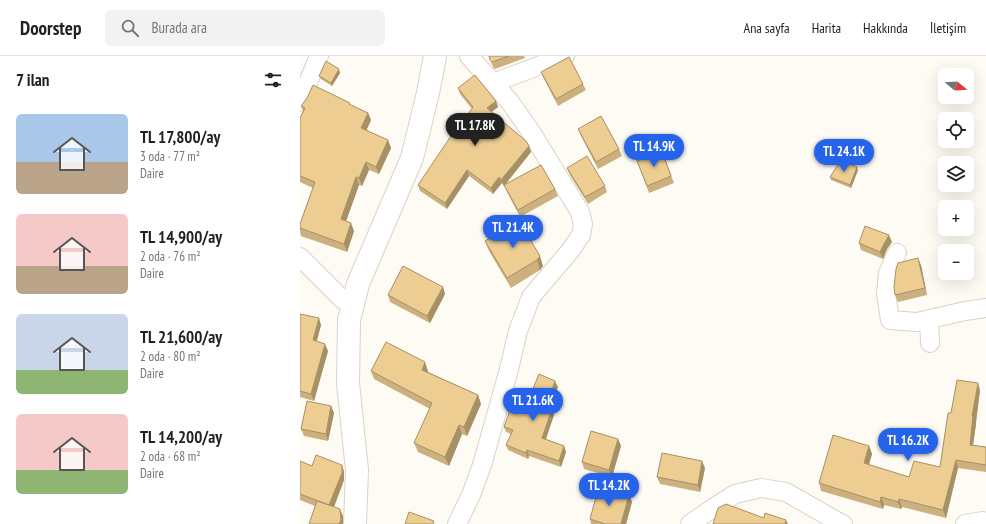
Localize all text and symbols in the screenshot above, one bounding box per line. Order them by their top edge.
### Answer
search box [105,10,385,46]
text: Doorstep [20,16,81,40]
icon: search [119,17,141,39]
text: Burada ara [151,18,207,37]
text: Ana sayfa [744,19,790,37]
text: Harita [812,19,841,37]
text: Hakkında [863,19,908,37]
text: İletişim [930,19,966,37]
north arrow [938,68,974,104]
map controls [938,68,974,280]
text: 7 ilan [16,69,49,91]
icon: filters [262,69,284,91]
button: locate [938,112,974,148]
pin: TL 17.8K [434,113,516,147]
text: TL 17.8K [455,117,495,134]
text: TL 17,800/ay [140,126,220,148]
icon: home [48,130,96,178]
pin: TL 14.9K [613,134,695,168]
text: TL 14.9K [633,138,675,155]
pin: TL 24.1K [803,139,885,173]
text: TL 24.1K [823,143,865,160]
text: 3 oda · 77 m² [140,148,200,165]
button: layers [938,156,974,192]
text: Daire [140,165,164,182]
button: + [938,200,974,236]
pin: TL 21.4K [472,215,554,249]
text: TL 21.4K [492,219,534,236]
text: TL 14,900/ay [140,226,222,248]
icon: home [48,230,96,278]
button: − [938,244,974,280]
text: 2 oda · 76 m² [140,248,201,265]
text: Daire [140,265,164,282]
text: TL 21,600/ay [140,326,222,348]
icon: home [48,330,96,378]
text: 2 oda · 80 m² [140,348,201,365]
text: Daire [140,365,164,382]
pin: TL 21.6K [492,388,574,422]
text: TL 21.6K [512,392,554,409]
text: TL 14,200/ay [140,426,222,448]
pin: TL 16.2K [867,428,949,462]
icon: home [48,430,96,478]
text: TL 16.2K [887,432,929,449]
text: 2 oda · 68 m² [140,448,201,465]
text: Daire [140,465,164,482]
pin: TL 14.2K [568,473,650,507]
text: TL 14.2K [588,477,630,494]

